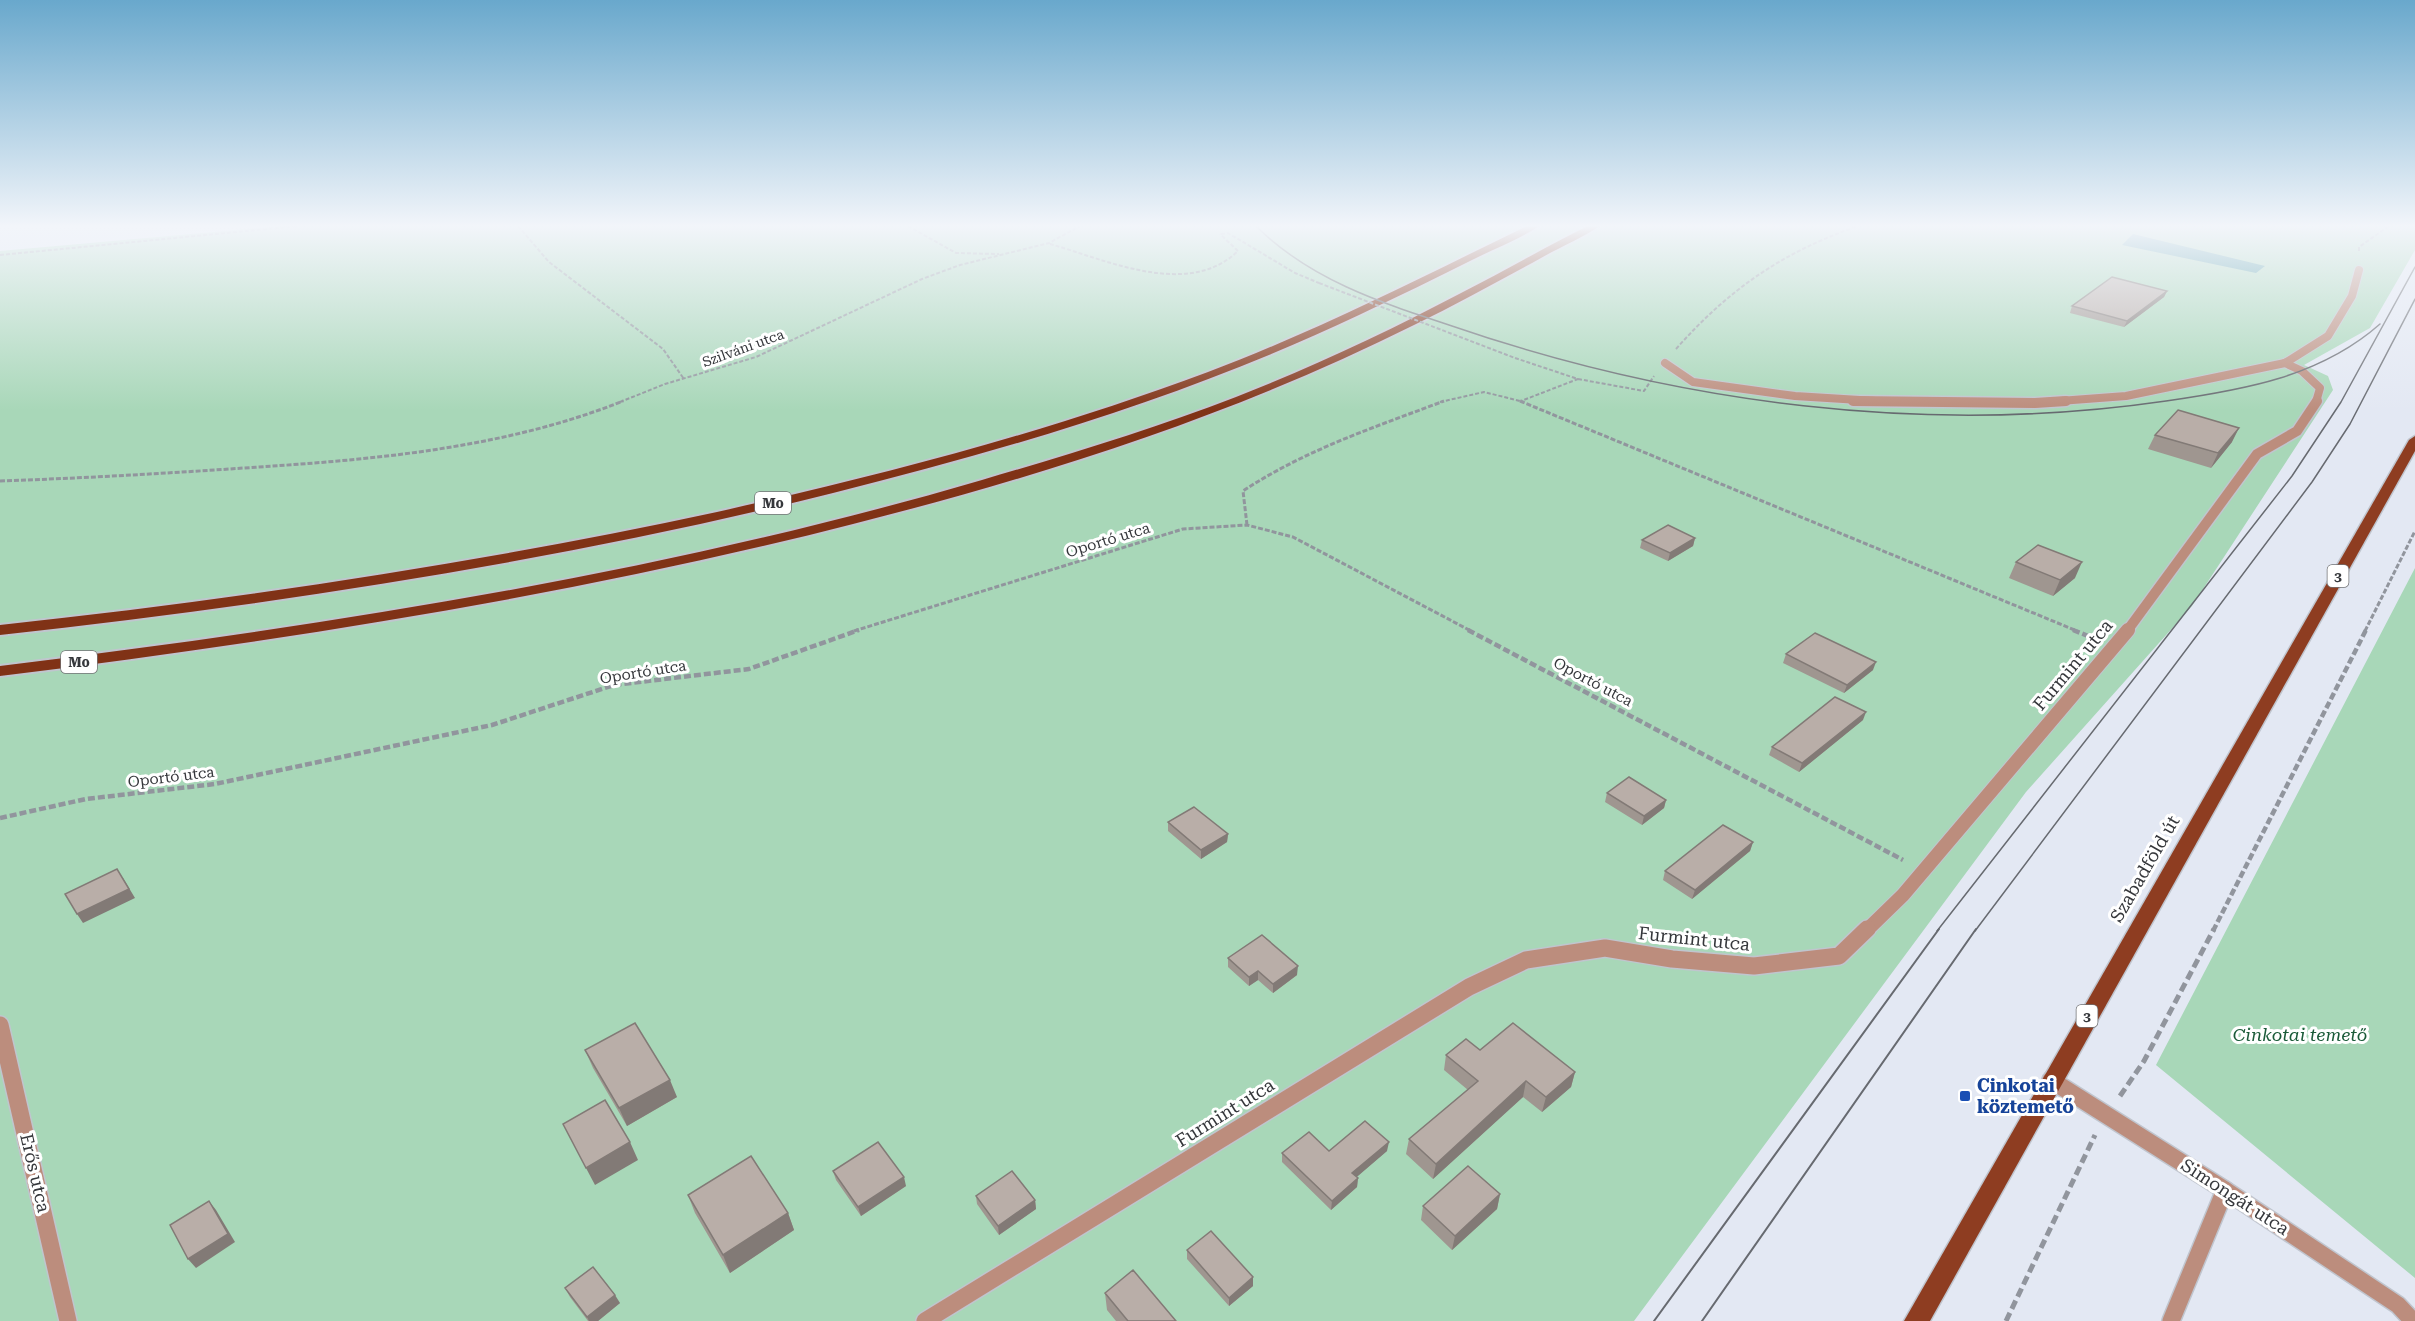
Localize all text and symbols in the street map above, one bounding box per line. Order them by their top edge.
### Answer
street label: Szilváni utca [700,326,786,370]
road number: M0 [755,492,791,514]
street label: Oportó utca [1064,519,1152,561]
road number: 3 [2328,565,2348,587]
street label: Furmint utca [2029,615,2117,714]
road number: M0 [61,651,97,673]
street label: Oportó utca [1550,654,1636,710]
street label: Oportó utca [599,656,687,688]
street label: Oportó utca [127,763,215,791]
street label: Szabadföld út [2106,811,2184,926]
street label: Furmint utca [1637,922,1751,955]
road number: 3 [2076,1005,2098,1027]
park label: Cinkotai temető [2233,1024,2367,1045]
street label: Furmint utca [1172,1074,1278,1151]
place label: Cinkotai köztemető [1977,1075,2074,1117]
marker: Cinkotai köztemető [1958,1089,1972,1103]
street label: Erős utca [16,1131,55,1215]
street label: Simongát utca [2177,1154,2293,1239]

